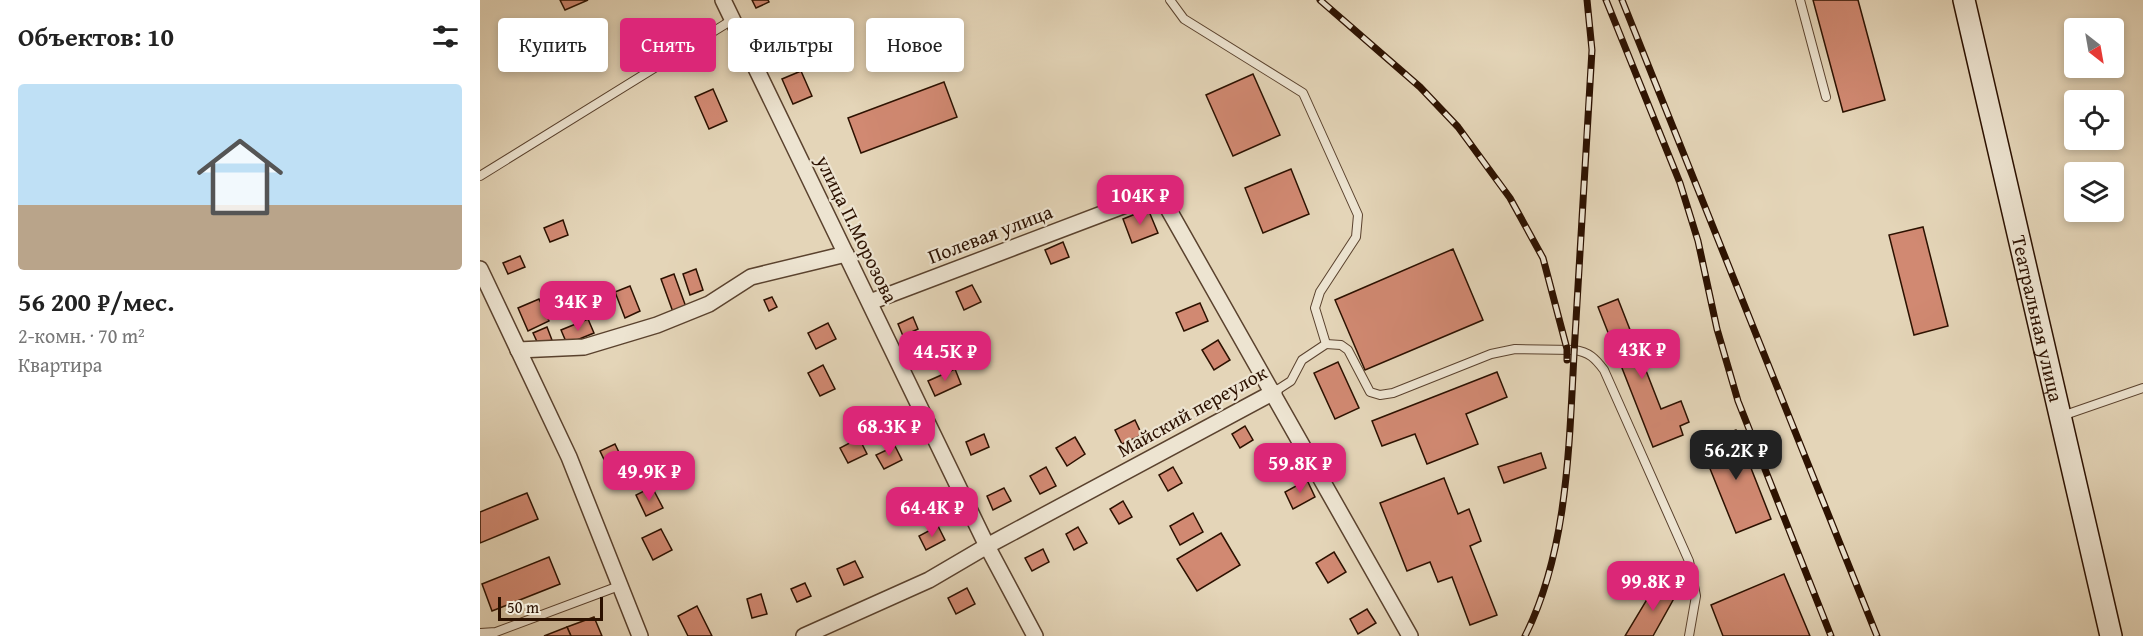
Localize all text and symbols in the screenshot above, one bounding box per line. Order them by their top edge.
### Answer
text: Объектов: 10 [18,17,174,56]
chip: Купить [498,18,608,72]
chip: Снять [620,18,716,72]
chip: Фильтры [728,18,854,72]
chip: Новое [866,18,964,72]
north arrow [2064,18,2124,78]
map controls [2064,18,2124,222]
icon: filters [429,20,462,53]
button: locate [2064,90,2124,150]
icon: home [186,123,294,231]
street label: улица П.Морозова [809,149,906,308]
button: layers [2064,162,2124,222]
pin: 104K ₽ [1091,175,1189,226]
text: 104K ₽ [1111,180,1169,209]
street label: Полевая улица [923,196,1057,271]
street label: Театральная улица [2005,232,2072,405]
pin: 34K ₽ [536,281,620,332]
text: 56 200 ₽/мес. [18,282,174,321]
text: 34K ₽ [554,286,602,315]
text: 2-комн. · 70 m² [18,321,145,350]
pin: 43K ₽ [1600,329,1684,380]
pin: 44.5K ₽ [890,331,1000,382]
text: 43K ₽ [1618,334,1666,363]
text: 44.5K ₽ [913,336,977,365]
text: Квартира [18,350,102,379]
street label: Майский переулок [1112,357,1272,464]
pin: 68.3K ₽ [834,406,944,457]
text: 68.3K ₽ [857,411,921,440]
pin: 56.2K ₽ [1681,430,1791,481]
text: 56.2K ₽ [1704,435,1768,464]
pin: 59.8K ₽ [1245,443,1355,494]
text: 59.8K ₽ [1268,448,1332,477]
pin: 49.9K ₽ [594,451,704,502]
text: 49.9K ₽ [617,456,681,485]
pin: 64.4K ₽ [877,487,987,538]
text: 64.4K ₽ [900,492,964,521]
pin: 99.8K ₽ [1598,561,1708,612]
text: 99.8K ₽ [1621,566,1685,595]
scale bar [498,594,603,622]
text: 50 m [507,595,539,619]

